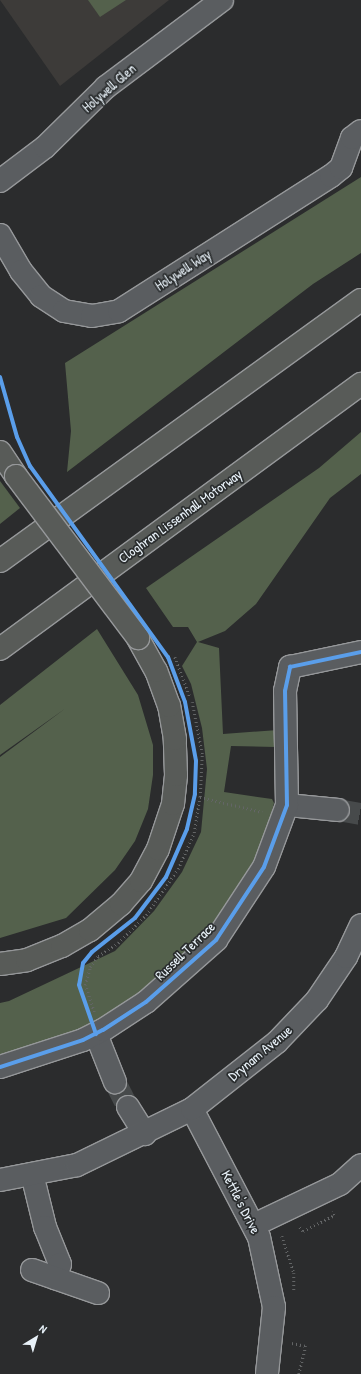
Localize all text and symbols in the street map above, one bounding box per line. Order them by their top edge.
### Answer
street label: Holywell Glen [79,60,139,116]
street label: Holywell Way [152,246,214,294]
street label: Cloghran Lissenhall Motorway [115,465,245,567]
street label: Russell Terrace [151,918,219,984]
street label: Drynam Avenue [225,1021,295,1085]
street label: Kettle's Drive [218,1167,264,1237]
north arrow [16,1318,56,1358]
text: N [37,1321,50,1336]

